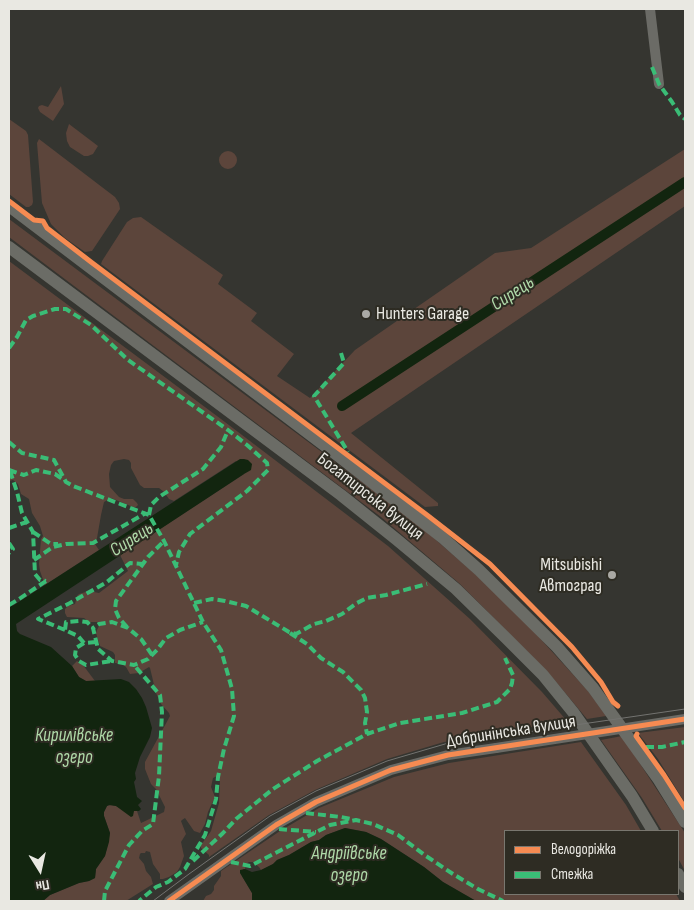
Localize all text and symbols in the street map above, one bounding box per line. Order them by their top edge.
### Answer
water label: Сирець [487,272,539,316]
place label: Hunters Garage [376,303,469,325]
marker: Hunters Garage [360,308,372,320]
street label: Богатирська вулиця [312,449,428,545]
water label: Сирець [106,518,158,562]
place label: Mitsubishi Автоград [539,554,602,596]
marker: Mitsubishi Автоград [606,569,618,581]
street label: Добринінська вулиця [445,711,577,753]
water label: Кирилівське озеро [35,725,113,769]
legend [504,830,679,895]
text: Велодоріжка [551,840,616,859]
water label: Андріївське озеро [311,843,387,887]
north arrow [15,845,65,895]
text: Стежка [551,865,593,884]
text: Пн [35,876,51,895]

